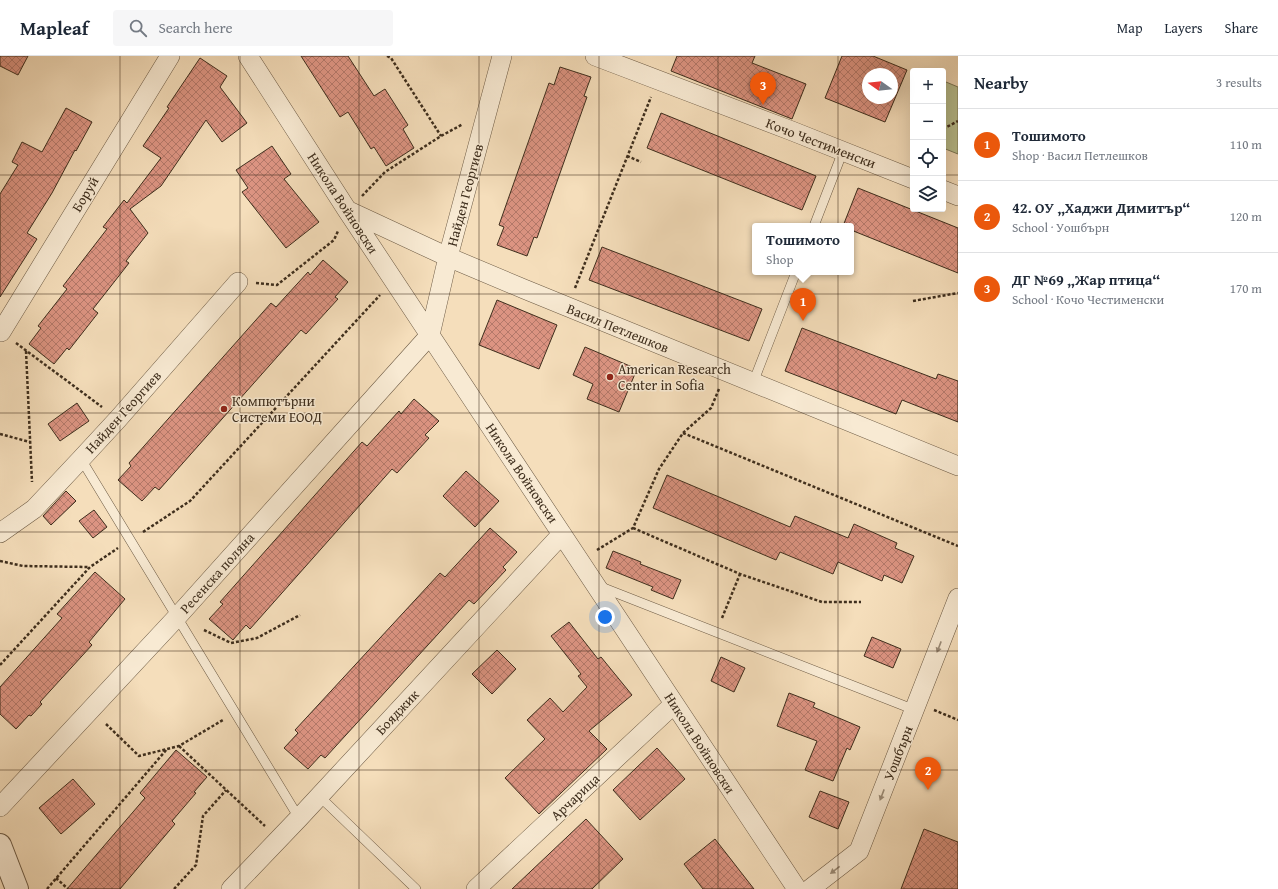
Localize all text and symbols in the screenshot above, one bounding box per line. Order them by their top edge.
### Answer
search box [113,10,393,46]
text: Mapleaf [20,14,89,42]
icon: search [127,17,149,39]
text: Search here [159,17,233,38]
text: Map [1117,18,1143,38]
text: Layers [1165,18,1203,38]
text: Share [1225,18,1258,38]
north arrow [862,68,898,104]
map controls [910,68,946,212]
button: + [910,68,946,104]
text: Nearby [974,70,1028,95]
pin: 3 [750,72,776,105]
text: 3 results [1216,73,1262,92]
button: − [910,104,946,140]
street label: Кочо Честименски [763,113,879,173]
text: Тошимото [1012,125,1086,146]
text: 1 [984,135,990,154]
text: 110 m [1230,135,1262,154]
button: locate [910,140,946,176]
street label: Найден Георгиев [442,141,488,248]
text: Shop · Васил Петлешков [1012,146,1148,165]
street label: Никола Войновски [303,149,383,257]
street label: Боруй [67,173,103,215]
button: layers [910,176,946,212]
text: 42. ОУ „Хаджи Димитър“ [1012,197,1190,218]
text: 2 [984,207,990,226]
text: 120 m [1230,207,1262,226]
text: School · Уошбърн [1012,218,1109,237]
popup [752,223,854,275]
text: Тошимото [766,229,840,250]
text: Shop [766,250,793,269]
text: ДГ №69 „Жар птица“ [1012,269,1160,290]
text: 3 [984,279,990,298]
text: 170 m [1230,279,1262,298]
pin: 1 [790,288,816,321]
text: School · Кочо Честименски [1012,290,1164,309]
street label: Васил Петлешков [564,298,672,358]
place label: American Research Center in Sofia [618,359,731,395]
street label: Найден Георгиев [80,366,166,458]
marker: American Research Center in Sofia [605,372,615,382]
place label: Компютърни Системи ЕООД [232,391,322,427]
marker: Компютърни Системи ЕООД [219,404,229,414]
street label: Никола Войновски [481,419,563,527]
street label: Ресенска поляна [175,528,259,618]
your location [595,607,615,627]
one-way arrow [935,642,941,654]
street label: Бояджик [371,684,424,739]
street label: Никола Войновски [660,689,740,797]
street label: Уошбърн [878,723,918,783]
pin: 2 [915,757,941,790]
street label: Арчарица [546,769,604,825]
one-way arrow [878,789,884,801]
one-way arrow [830,866,840,874]

